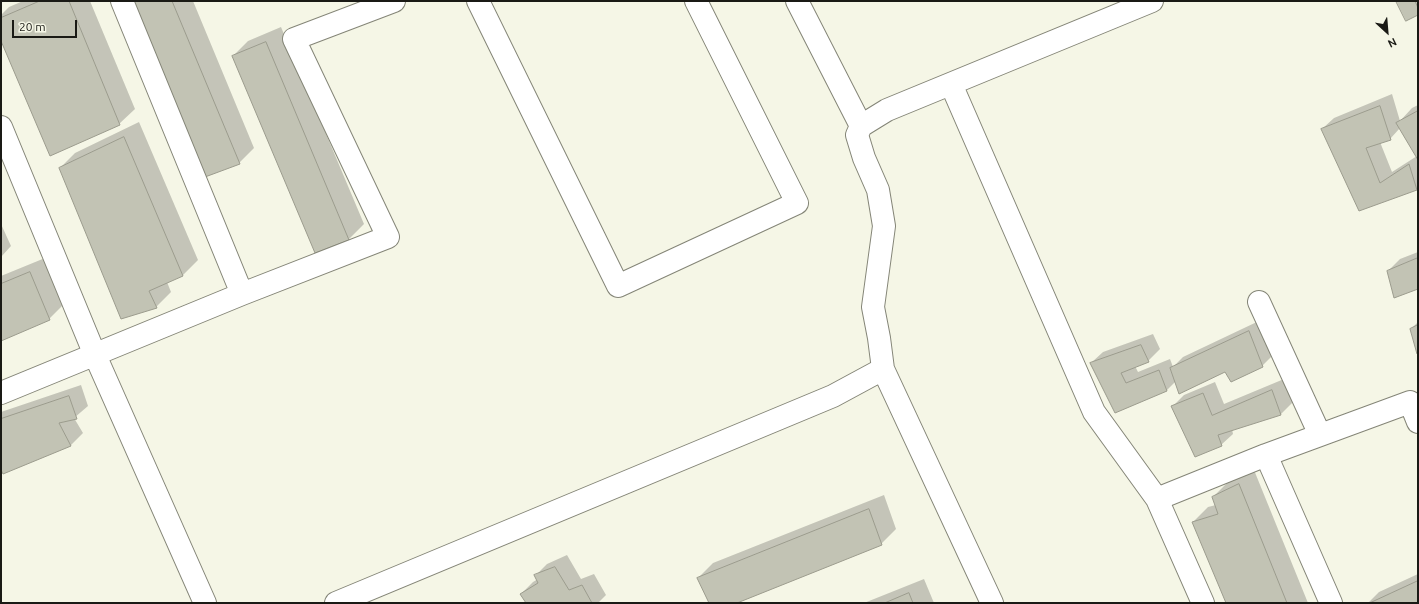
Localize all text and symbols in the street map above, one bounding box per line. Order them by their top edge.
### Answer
scale bar [14,12,79,38]
north arrow [1367,12,1407,52]
text: 20 m [19,20,46,33]
text: N [1386,36,1399,50]

